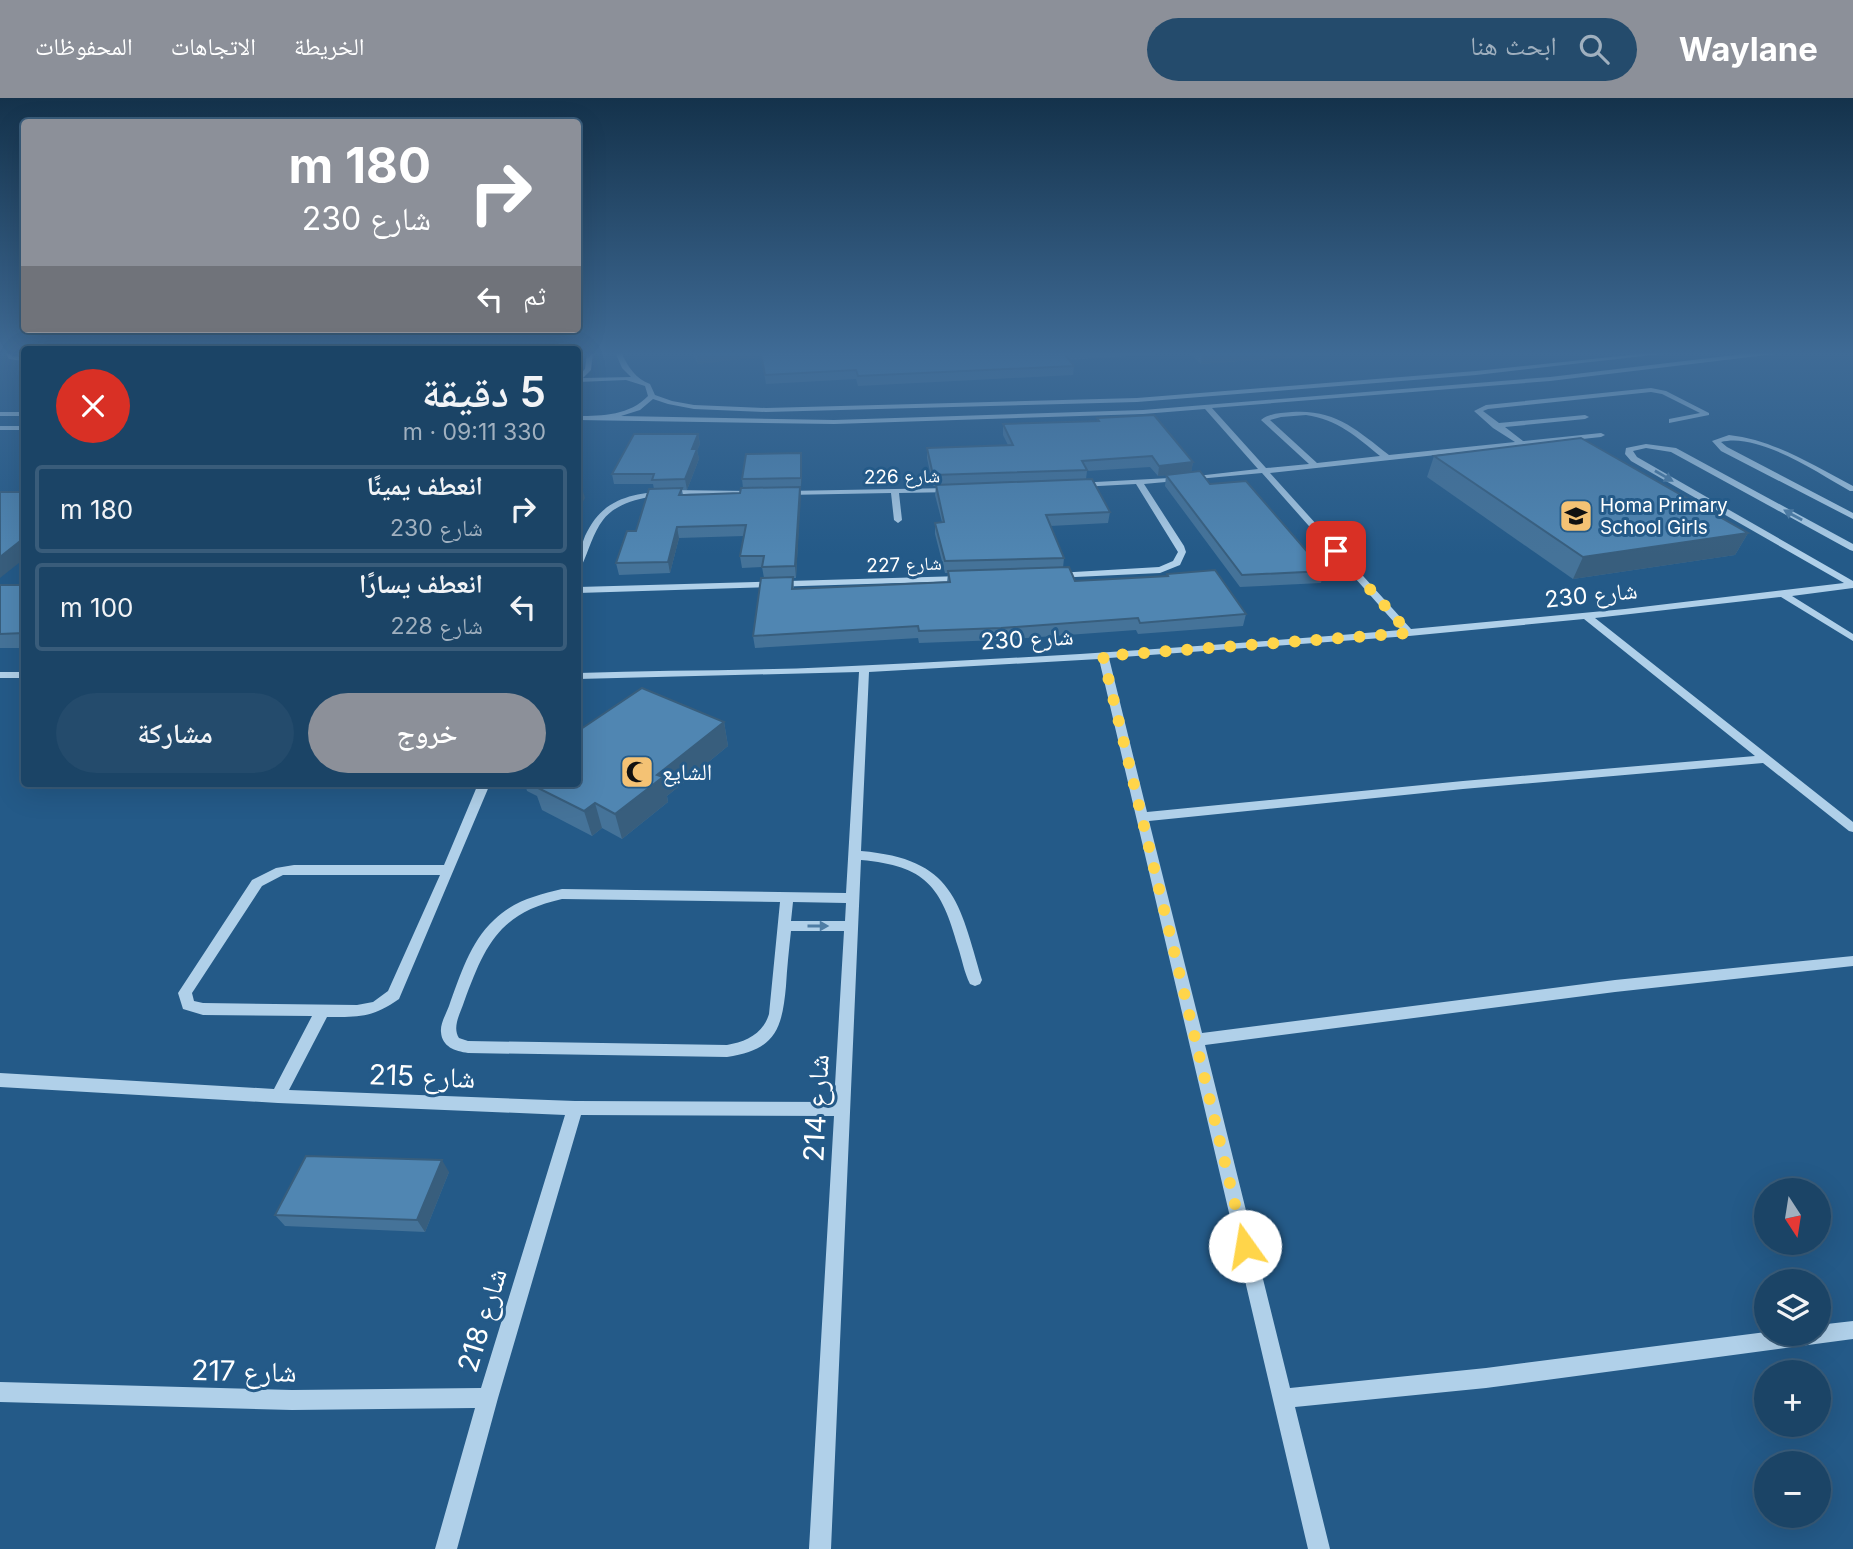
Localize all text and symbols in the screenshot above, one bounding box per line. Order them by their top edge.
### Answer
search box [1147,18,1637,81]
text: Waylane [1679,29,1818,69]
text: ابحث هنا [1470,30,1557,61]
icon: search [1575,30,1613,68]
text: المحفوظات [35,32,133,61]
text: الاتجاهات [171,32,256,61]
text: الخريطة [294,32,365,61]
text: 180 m [289,136,431,195]
icon: right [455,147,546,238]
text: شارع 230 [302,199,431,238]
icon: left [471,280,509,318]
text: ثم [523,280,546,311]
text: 5 دقيقة [422,366,546,417]
button: close [56,369,130,443]
text: 330 m · 09:11 [403,418,546,446]
street label: شارع 226 [864,464,940,489]
text: انعطف يمينًا [367,470,483,501]
one-way arrow [1654,470,1674,482]
icon: right [504,490,542,528]
text: 180 m [60,494,133,525]
place label: Homa Primary School Girls [1600,494,1728,539]
school or university icon: Homa Primary School Girls [1557,497,1595,535]
one-way arrow [1783,509,1803,521]
text: شارع 230 [390,514,483,542]
pin [1306,521,1366,581]
icon: arrive [1317,532,1355,570]
street label: شارع 227 [866,552,942,577]
text: انعطف يسارًا [359,568,483,599]
street label: شارع 230 [1543,576,1639,615]
icon: left [504,588,542,626]
text: 100 m [60,592,133,623]
text: شارع 228 [391,612,483,640]
street label: شارع 230 [980,623,1074,656]
button: مشاركة [56,693,294,773]
button: خروج [308,693,546,773]
mosque icon: الشايع [618,753,656,791]
place label: الشايع [662,758,712,787]
one-way arrow [807,920,829,932]
street label: شارع 214 [796,1053,837,1163]
street label: شارع 215 [368,1057,476,1096]
north arrow [1754,1178,1830,1255]
map controls [1754,1178,1831,1528]
position arrow [1208,1209,1282,1283]
street label: شارع 218 [450,1264,515,1376]
button: layers [1754,1269,1831,1346]
street label: شارع 217 [191,1353,297,1390]
button: + [1754,1360,1831,1437]
button: − [1754,1451,1831,1528]

